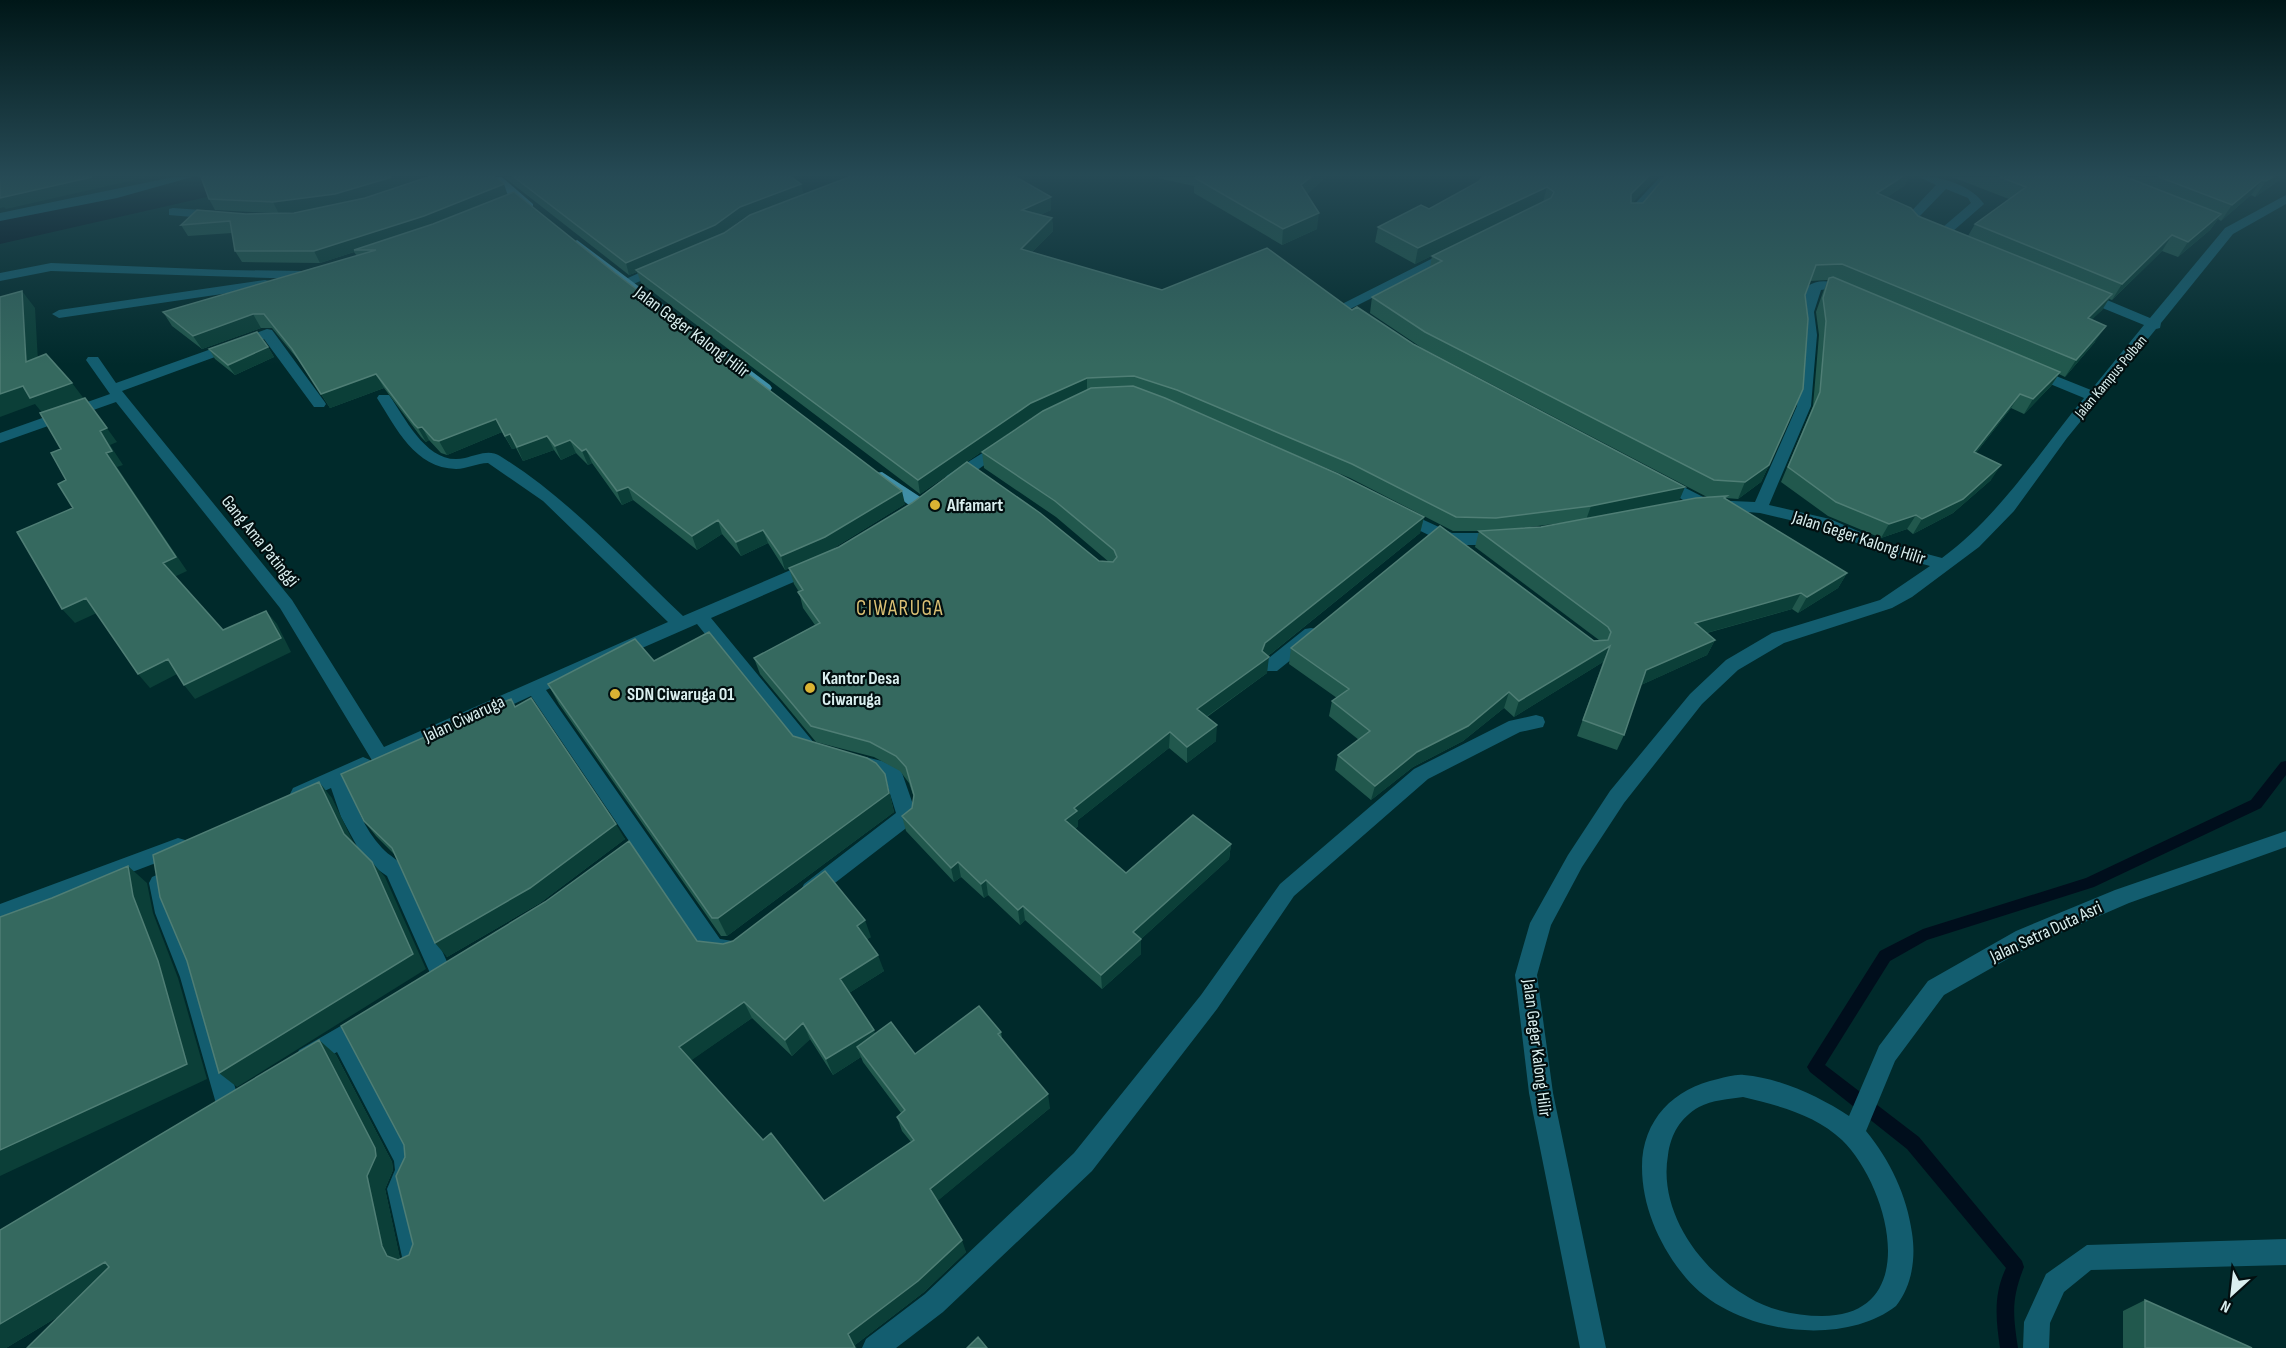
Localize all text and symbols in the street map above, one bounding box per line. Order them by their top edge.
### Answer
street label: Jalan Geger Kalong Hilir [630,281,754,382]
street label: Jalan Kampus Polban [2070,332,2151,423]
street label: Gang Ama Patinggi [217,491,303,591]
place label: Alfamart [946,495,1003,516]
marker: Alfamart [928,498,942,512]
street label: Jalan Geger Kalong Hilir [1789,506,1928,569]
district label: CIWARUGA [856,596,944,621]
place label: Kantor Desa Ciwaruga [822,668,900,710]
marker: Kantor Desa Ciwaruga [803,681,817,695]
place label: SDN Ciwaruga 01 [627,684,734,705]
marker: SDN Ciwaruga 01 [608,687,622,701]
street label: Jalan Ciwaruga [419,691,508,747]
street label: Jalan Setra Duta Asri [1986,897,2105,967]
street label: Jalan Geger Kalong Hilir [1518,977,1556,1118]
north arrow [2202,1264,2262,1324]
text: N [2218,1296,2234,1316]

